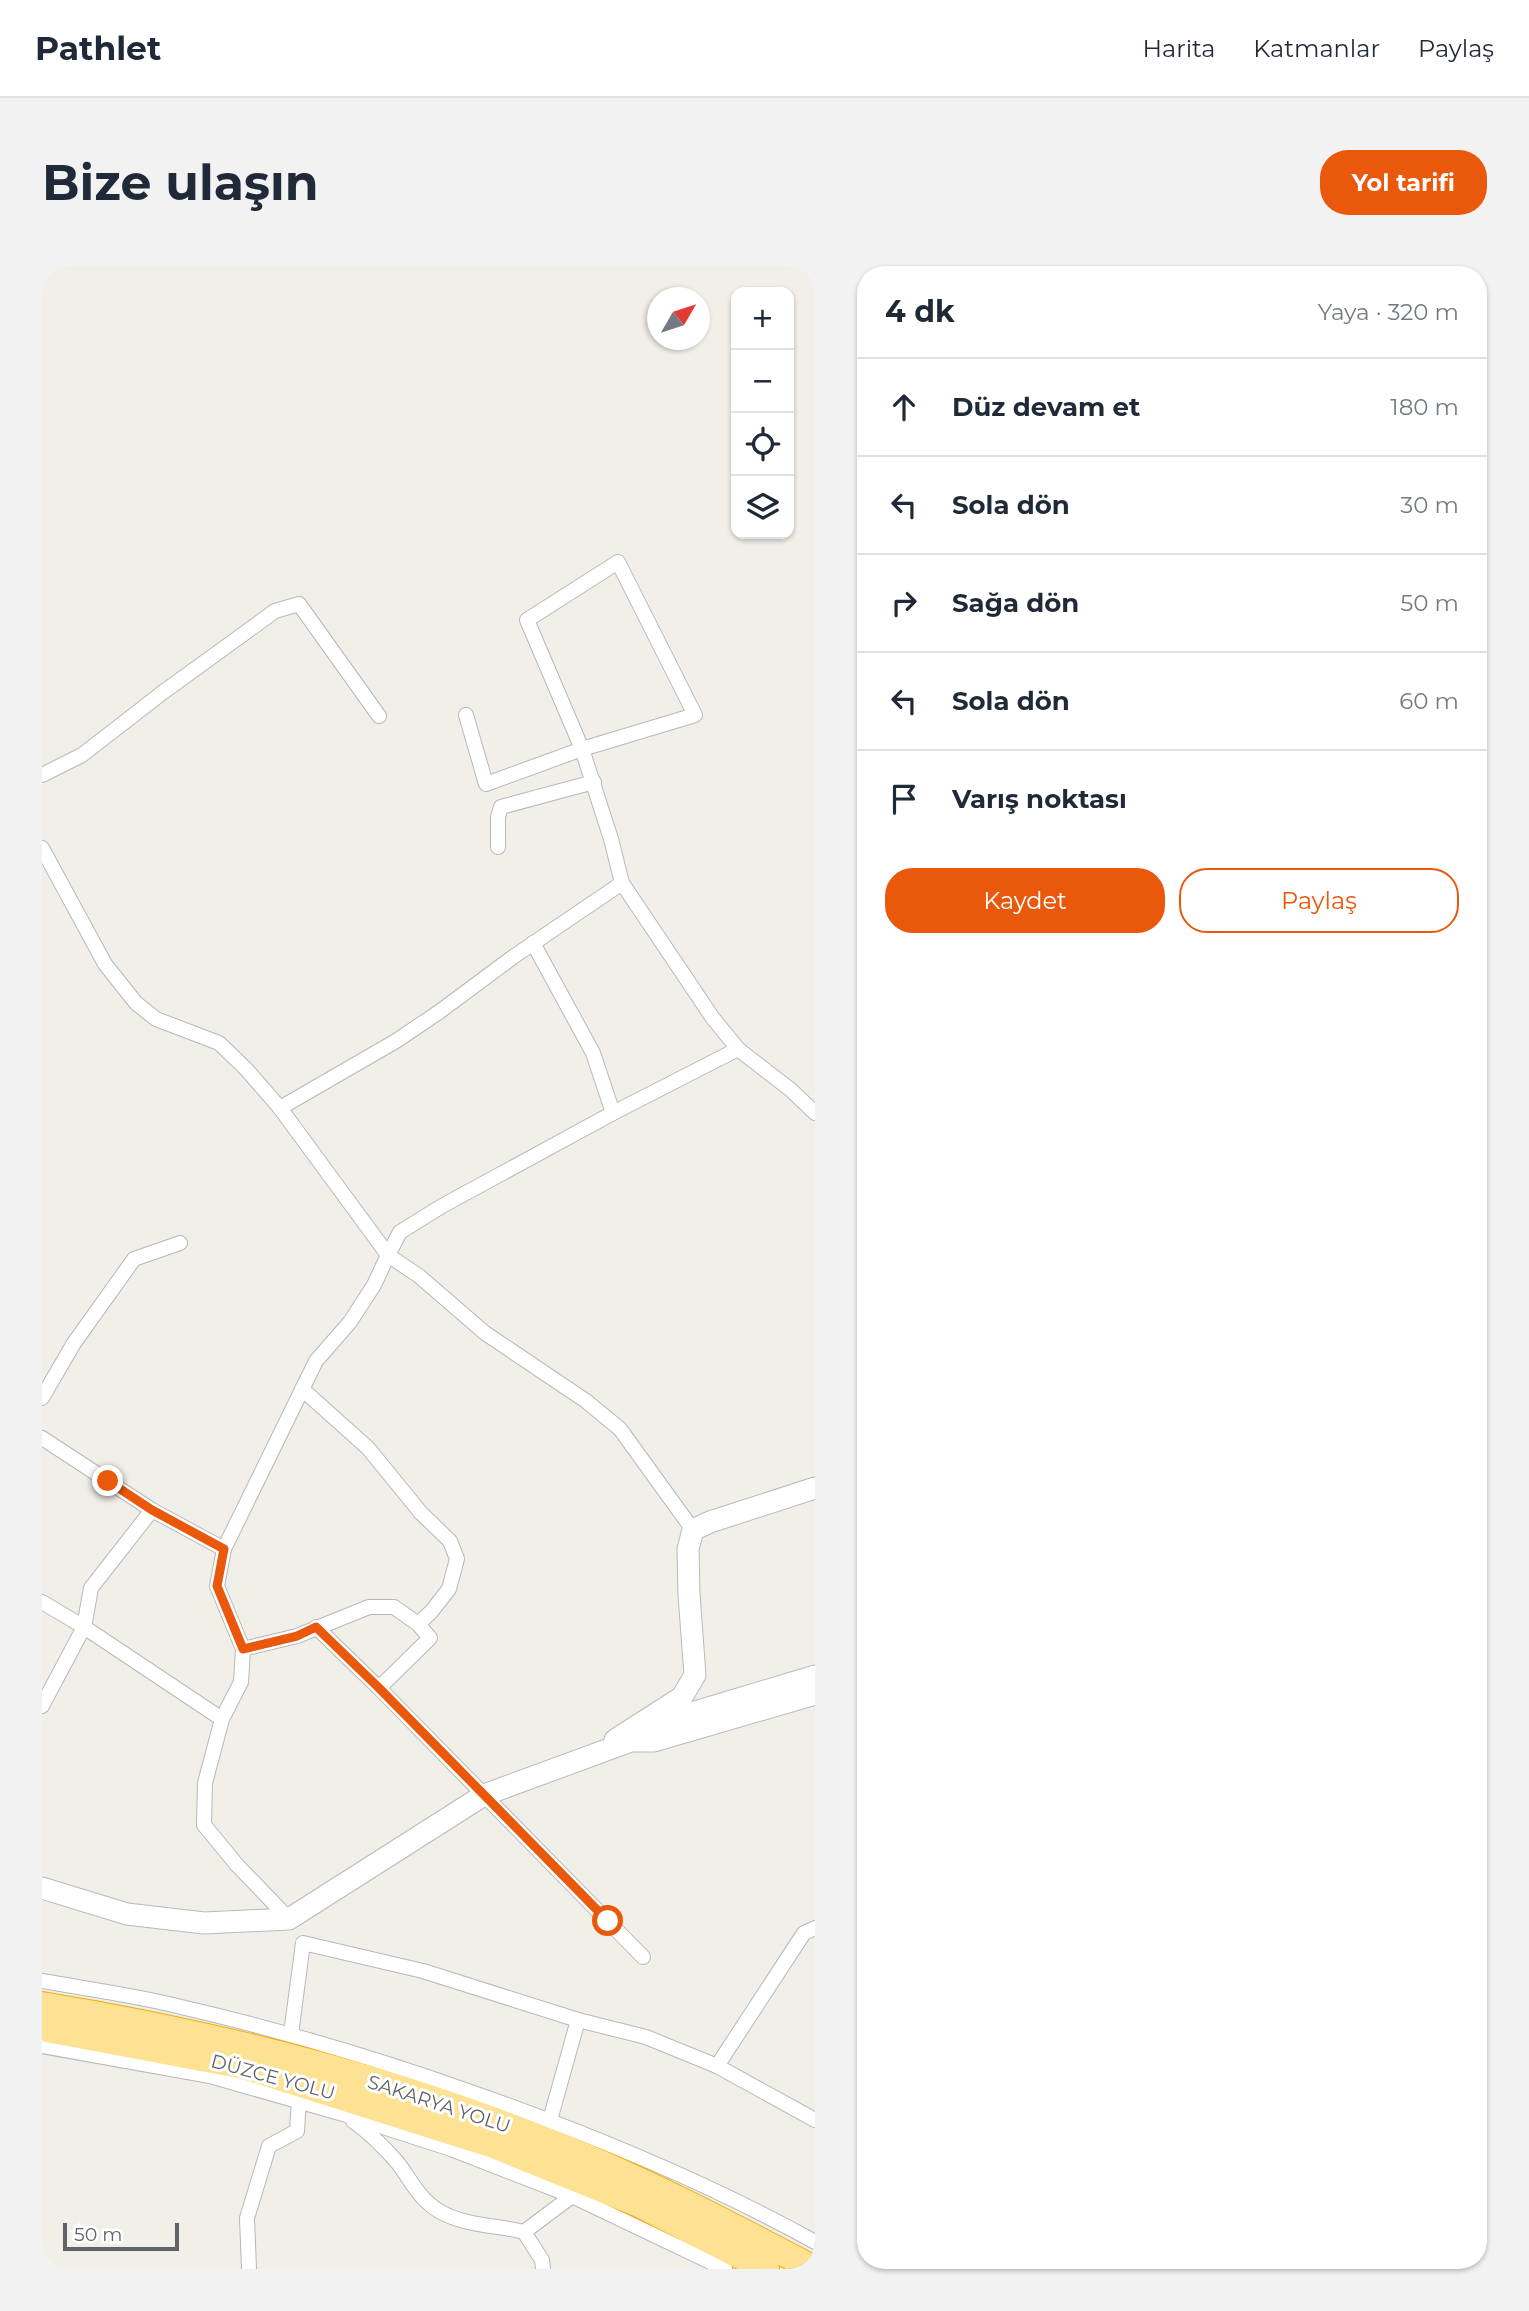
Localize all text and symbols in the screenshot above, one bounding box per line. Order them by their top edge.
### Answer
text: Pathlet [35,28,161,68]
text: Harita [1143,34,1215,63]
text: Katmanlar [1253,34,1380,63]
text: Paylaş [1418,34,1494,63]
button: Yol tarifi [1320,150,1487,215]
text: Bize ulaşın [42,153,319,212]
north arrow [647,287,710,350]
map controls [731,287,794,539]
button: + [731,287,794,350]
text: 4 dk [885,293,955,330]
text: Yaya · 320 m [1318,298,1459,326]
button: − [731,350,794,413]
icon: ahead [885,388,923,426]
text: Düz devam et [952,391,1140,423]
text: 180 m [1390,393,1459,421]
button: locate [731,413,794,476]
button: layers [731,476,794,539]
icon: left [885,486,923,524]
text: Sola dön [952,489,1070,521]
text: 30 m [1400,491,1459,519]
icon: right [885,584,923,622]
text: Sağa dön [952,587,1079,619]
text: 50 m [1400,589,1459,617]
icon: left [885,682,923,720]
text: Sola dön [952,685,1070,717]
text: 60 m [1399,687,1459,715]
icon: arrive [885,780,923,818]
text: Varış noktası [952,783,1127,815]
button: Kaydet [885,868,1165,933]
button: Paylaş [1179,868,1459,933]
route end [92,1465,123,1496]
route start [592,1905,623,1936]
street label: DÜZCE YOLU [208,2049,338,2105]
street label: SAKARYA YOLU [365,2070,513,2138]
scale bar [63,2220,178,2252]
text: 50 m [74,2223,122,2246]

